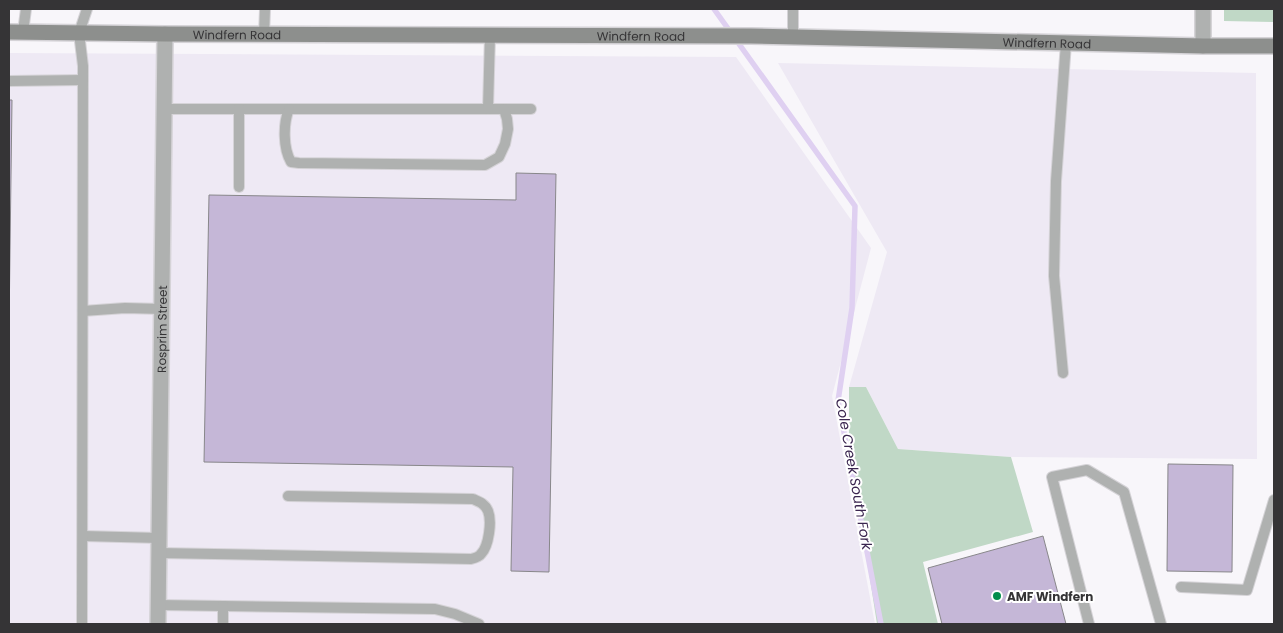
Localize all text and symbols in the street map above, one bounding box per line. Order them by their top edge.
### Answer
street label: Windfern Road [193,26,281,43]
street label: Windfern Road [597,27,685,44]
street label: Windfern Road [1002,33,1091,52]
street label: Rosprim Street [152,285,171,373]
water label: Cole Creek South Fork [831,397,877,552]
place label: AMF Windfern [1007,588,1093,605]
marker: AMF Windfern [991,590,1003,602]

